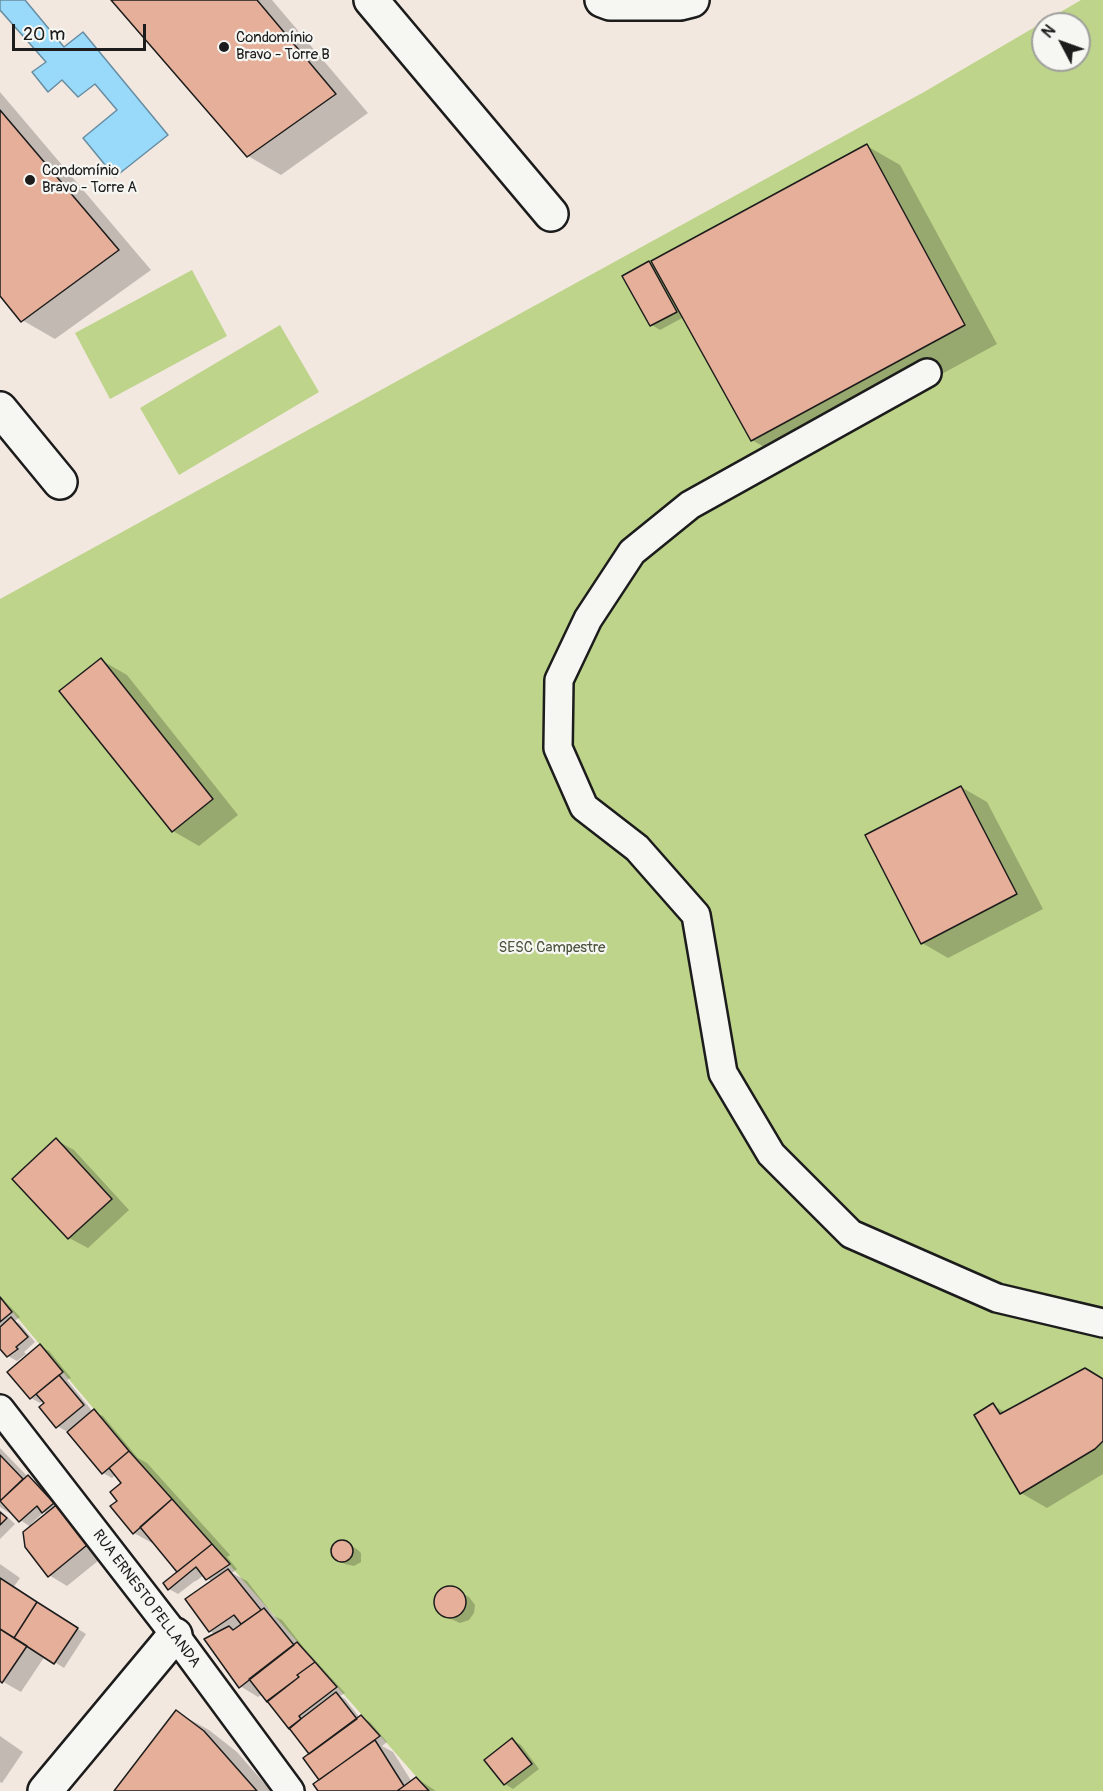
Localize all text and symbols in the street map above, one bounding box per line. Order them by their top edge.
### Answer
scale bar [15,12,148,50]
north arrow [1031,12,1091,72]
text: N [1038,21,1060,42]
text: 20 m [23,23,65,46]
place label: Condomínio Bravo - Torre B [236,29,330,64]
marker: Condomínio Bravo - Torre B [217,40,231,54]
place label: Condomínio Bravo - Torre A [42,162,137,197]
marker: Condomínio Bravo - Torre A [23,173,37,187]
park label: SESC Campestre [498,939,606,957]
street label: RUA ERNESTO PELLANDA [88,1527,204,1671]

